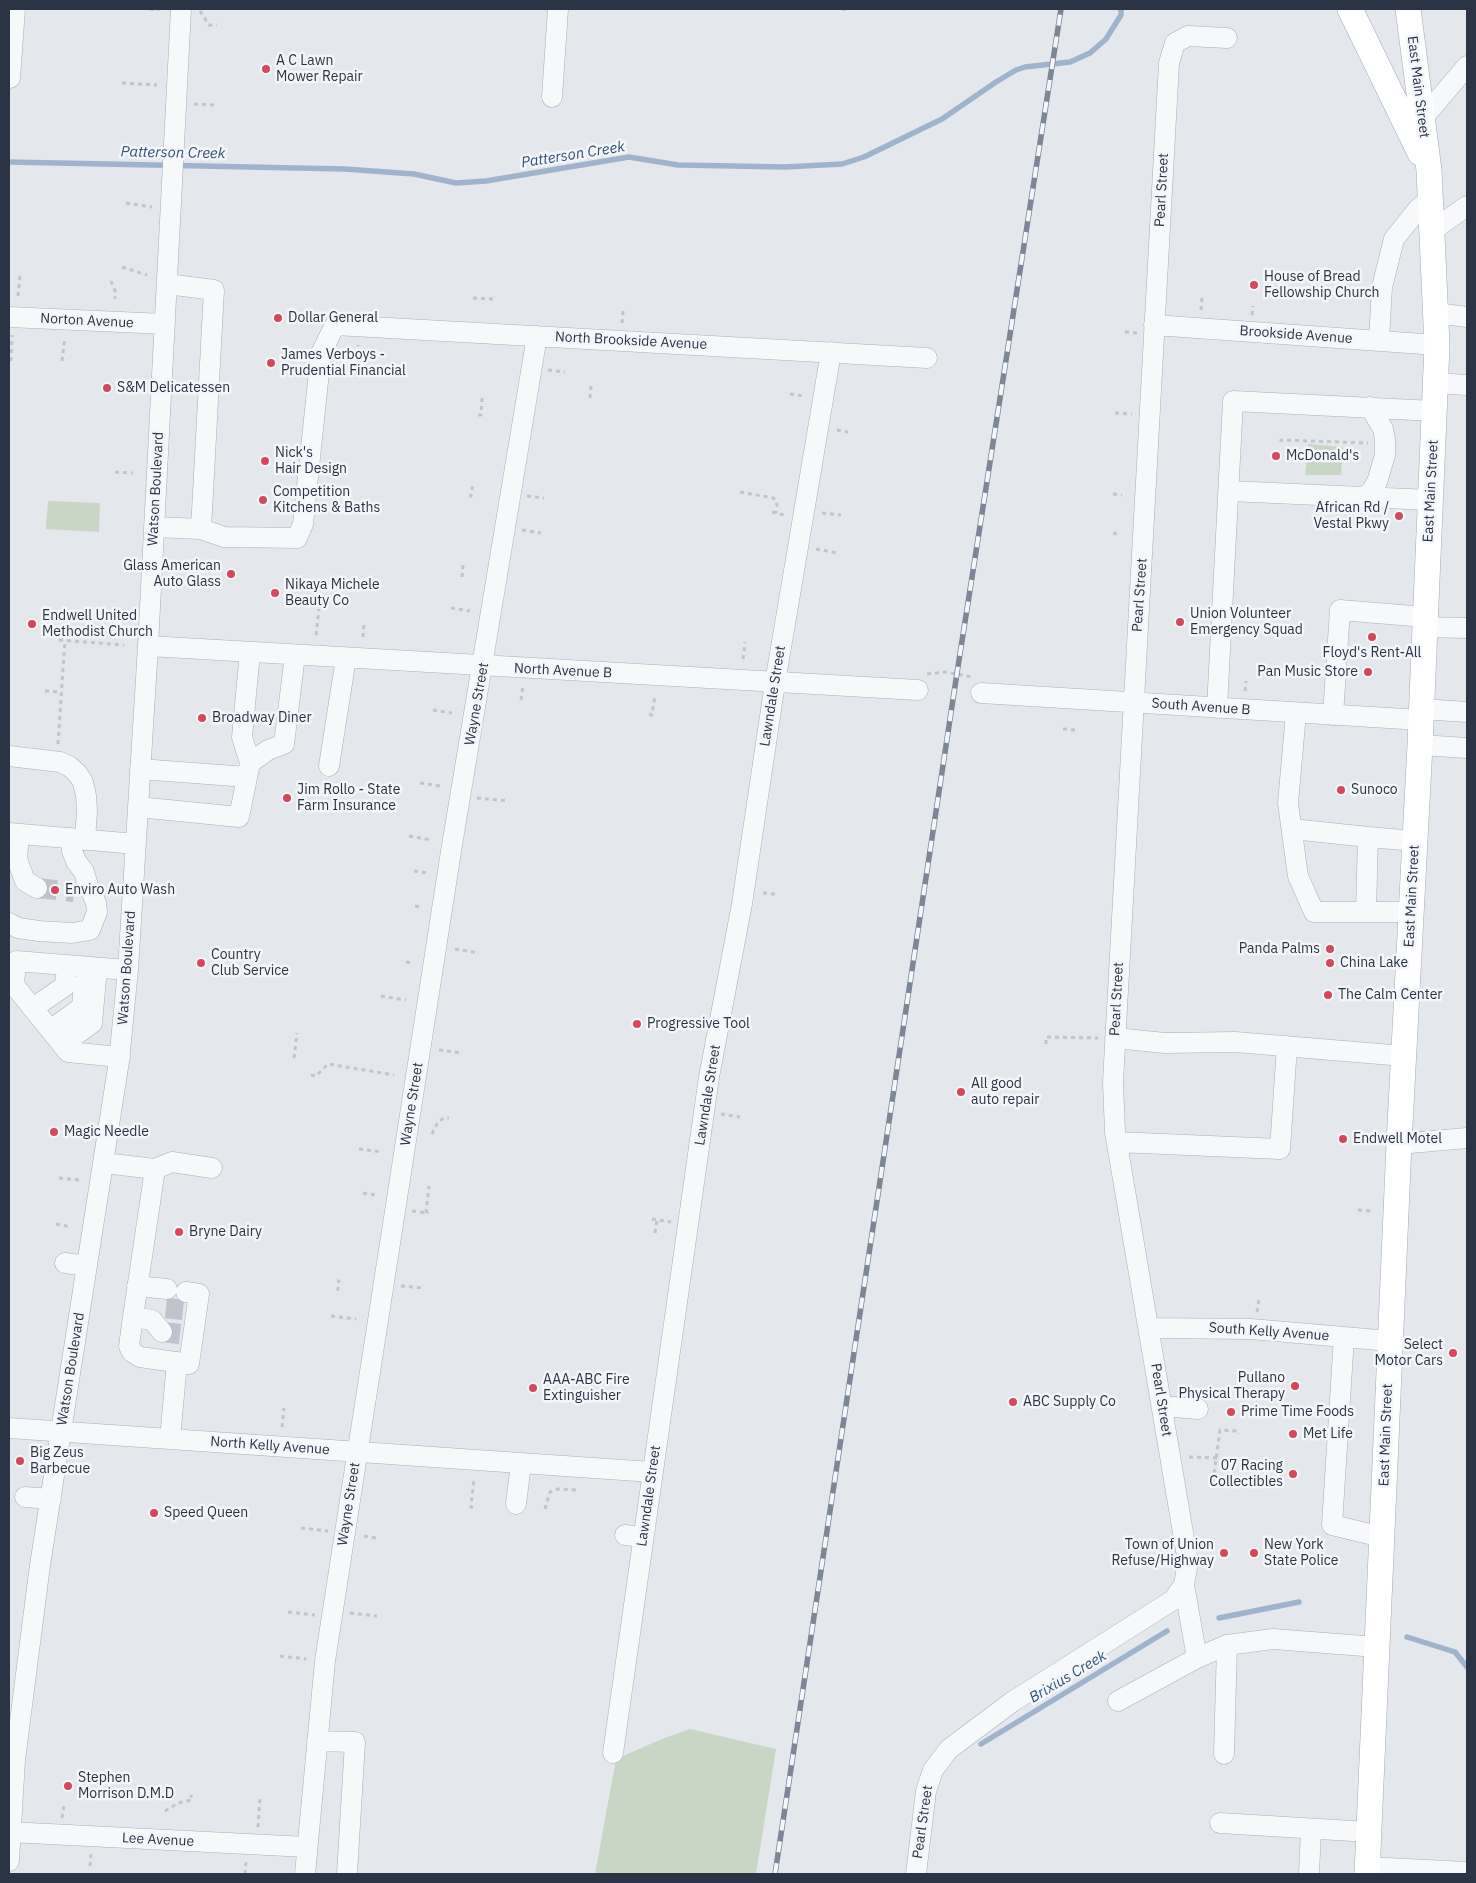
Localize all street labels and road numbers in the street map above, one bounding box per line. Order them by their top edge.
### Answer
street label: East Main Street [1403,35,1433,139]
street label: Pearl Street [1152,153,1172,227]
street label: Norton Avenue [40,310,134,332]
street label: Brookside Avenue [1239,323,1353,347]
street label: North Brookside Avenue [554,329,708,353]
street label: Watson Boulevard [145,431,167,547]
street label: East Main Street [1420,439,1442,543]
street label: Pearl Street [1129,557,1151,633]
street label: Lawndale Street [757,644,789,748]
street label: North Avenue B [513,660,613,682]
street label: Wayne Street [461,661,493,747]
street label: South Avenue B [1151,695,1251,719]
street label: East Main Street [1401,844,1423,948]
street label: Watson Boulevard [115,910,139,1026]
street label: Pearl Street [1107,962,1127,1036]
street label: Lawndale Street [692,1043,724,1147]
street label: Wayne Street [397,1061,427,1147]
street label: Watson Boulevard [54,1311,88,1427]
street label: South Kelly Avenue [1208,1319,1330,1345]
street label: Pearl Street [1147,1362,1175,1438]
street label: East Main Street [1376,1383,1396,1487]
street label: North Kelly Avenue [210,1433,330,1459]
street label: Lawndale Street [634,1444,664,1548]
street label: Wayne Street [334,1461,364,1547]
street label: Pearl Street [910,1784,936,1860]
street label: Lee Avenue [121,1830,195,1850]

